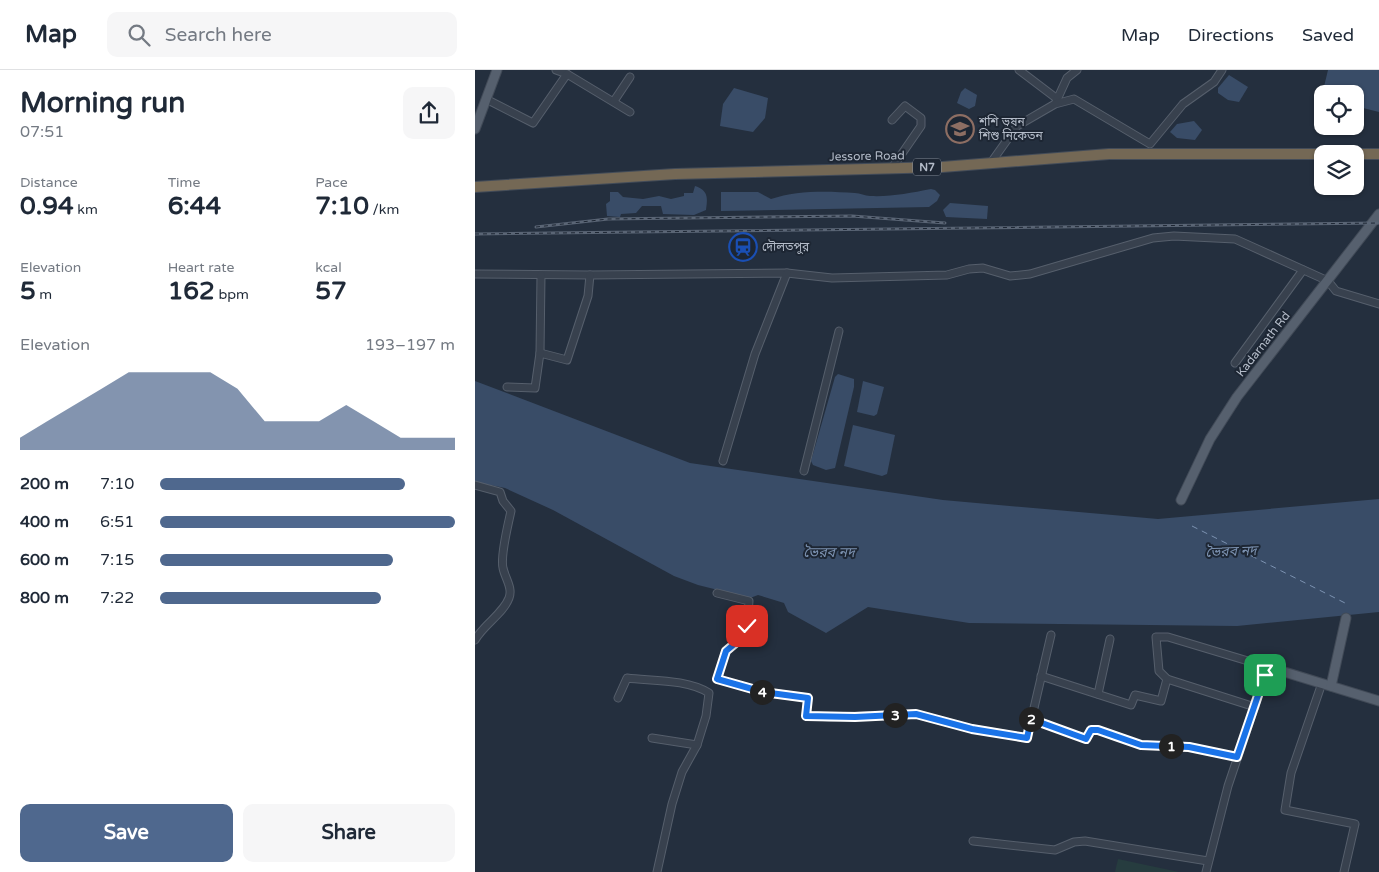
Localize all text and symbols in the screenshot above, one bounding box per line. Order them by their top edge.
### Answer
search box [107,12,457,57]
text: Map [25,20,77,49]
icon: search [125,21,153,49]
text: Search here [165,24,272,46]
text: Map [1121,24,1160,46]
text: Directions [1188,24,1274,46]
text: Saved [1302,24,1354,46]
map controls [1314,85,1364,195]
button: locate [1314,85,1364,135]
text: Morning run [20,86,185,120]
button: share [403,87,455,139]
school or university icon: শশি ভূষন শিশু নিকেতন [945,114,975,144]
place label: শশি ভূষন শিশু নিকেতন [978,114,1043,143]
text: 07:51 [20,122,64,142]
button: layers [1314,145,1364,195]
street label: Jessore Road [829,148,905,164]
road number: N7 [913,158,941,175]
text: Distance [20,174,78,191]
text: Time [168,174,200,191]
text: Pace [315,174,348,191]
text: 0.94 [20,191,74,221]
text: 6:44 [168,191,221,221]
text: 7:10 [315,191,369,221]
text: km [74,201,98,218]
text: /km [369,201,399,218]
station icon: দৌলতপুর [728,232,758,262]
place label: দৌলতপুর [762,239,810,255]
text: Elevation [20,259,81,276]
text: Heart rate [168,259,234,276]
text: kcal [315,259,342,276]
text: 5 [20,276,36,306]
text: 162 [168,276,215,306]
text: 57 [315,276,347,306]
text: m [36,286,52,303]
text: bpm [215,286,249,303]
street label: Kadarnath Rd [1233,309,1293,379]
text: Elevation [20,335,90,355]
text: 193–197 m [365,335,455,355]
text: 200 m [20,474,69,494]
text: 7:10 [100,474,134,494]
text: 400 m [20,512,69,532]
text: 6:51 [100,512,134,532]
water label: ভৈরব নদ [1205,542,1260,561]
water label: ভৈরব নদ [803,544,858,561]
text: 600 m [20,550,69,570]
text: 7:15 [100,550,134,570]
text: 800 m [20,588,69,608]
text: 7:22 [100,588,134,608]
pin [726,605,768,647]
icon: check [733,612,761,640]
pin [1244,654,1286,696]
icon: arrive [1251,661,1279,689]
pin: 4 [749,680,775,704]
text: 4 [758,684,767,701]
pin: 3 [883,702,907,728]
pin: 2 [1019,706,1043,732]
text: 3 [891,707,900,724]
text: 2 [1027,711,1036,728]
pin: 1 [1159,734,1183,758]
text: 1 [1167,738,1176,755]
button: Save [20,804,233,862]
button: Share [243,804,455,862]

